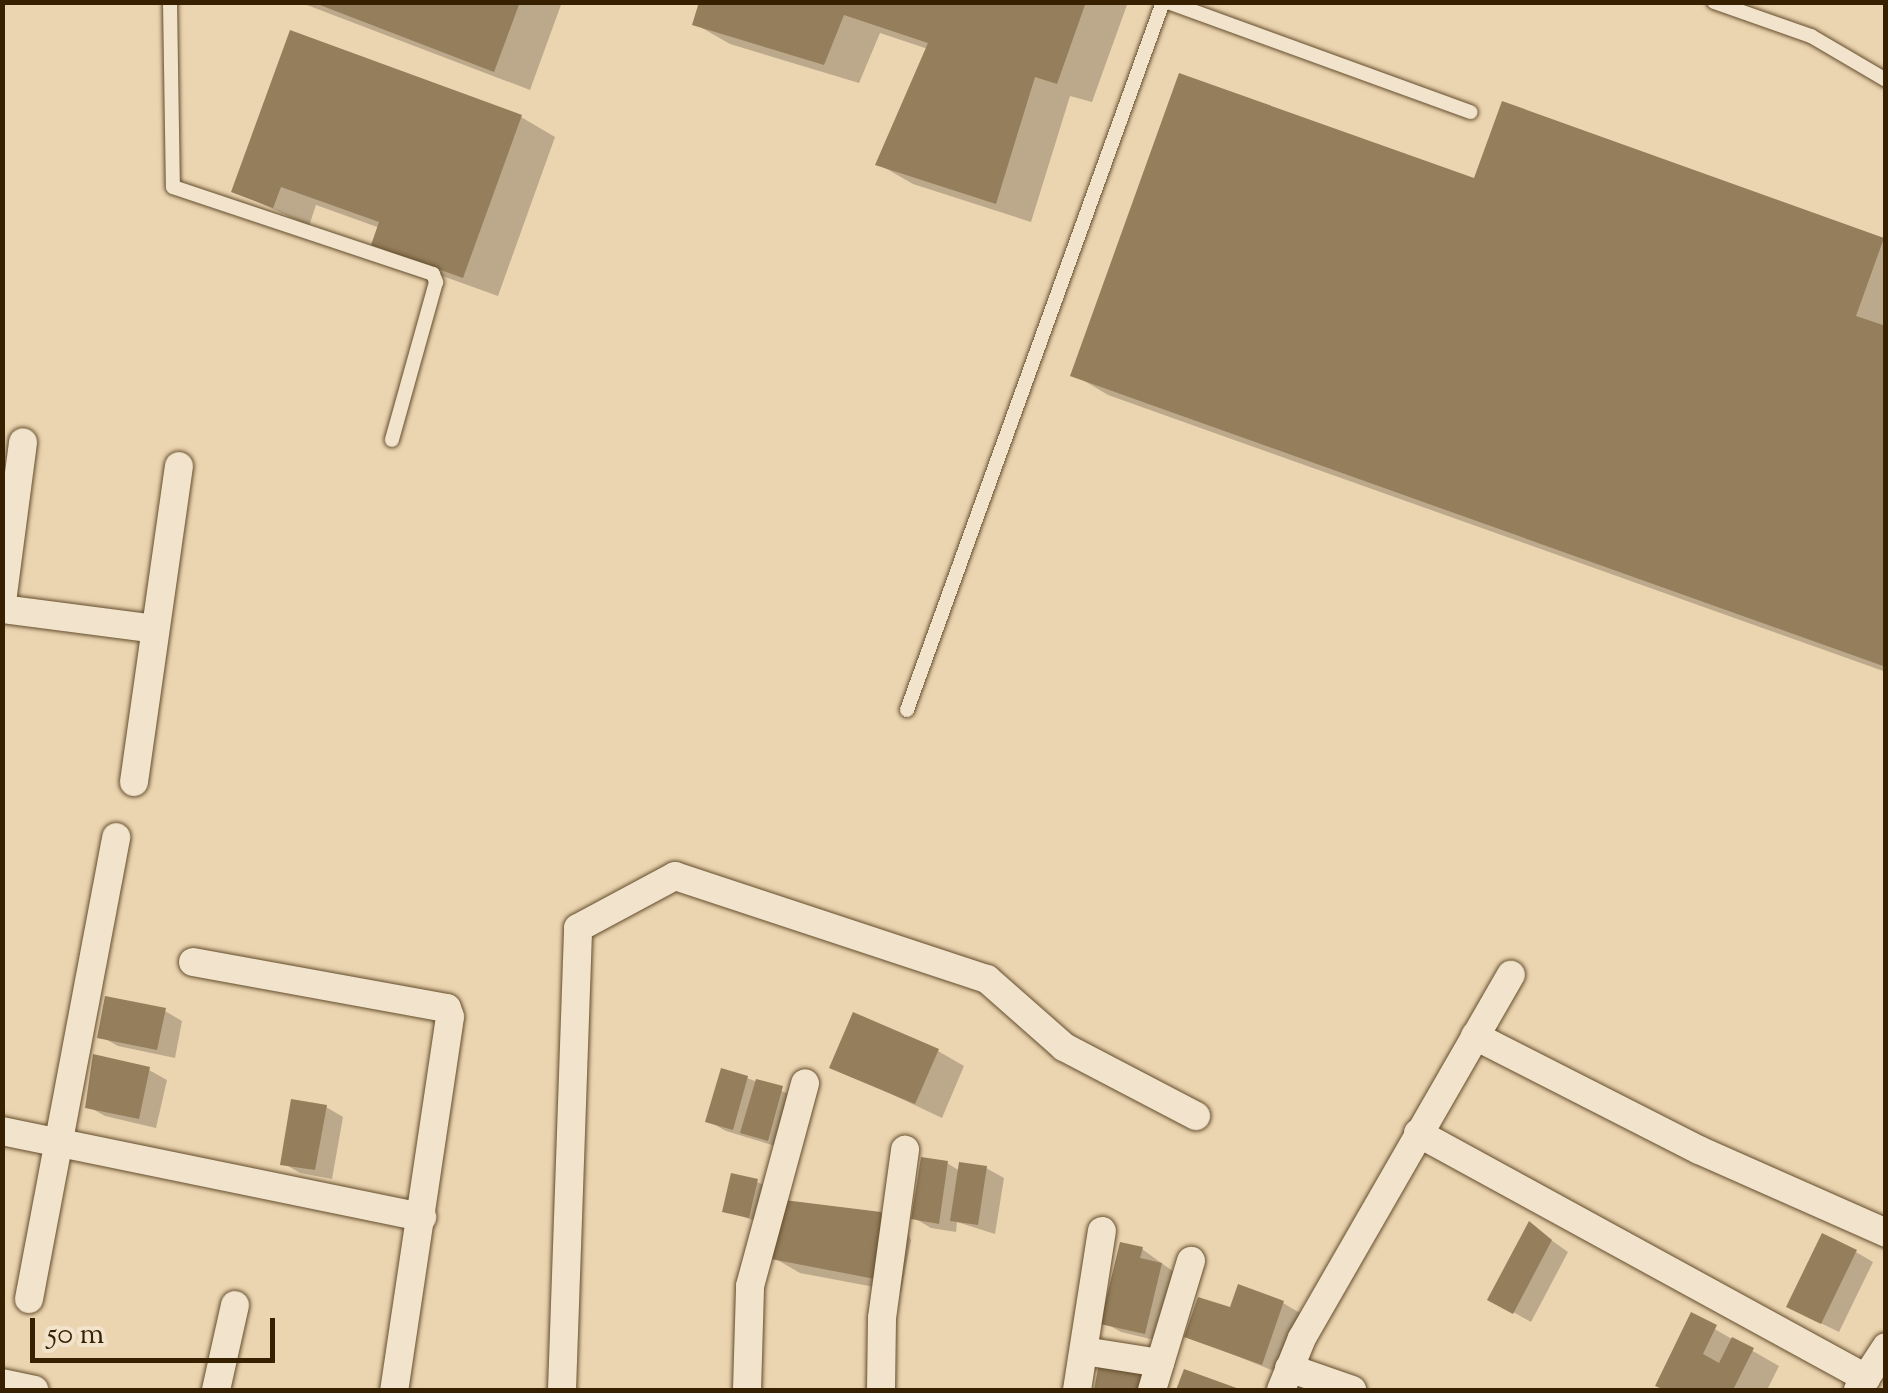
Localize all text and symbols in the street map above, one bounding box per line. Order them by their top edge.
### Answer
scale bar [35,1298,280,1360]
text: 50 m [47,1314,104,1357]

